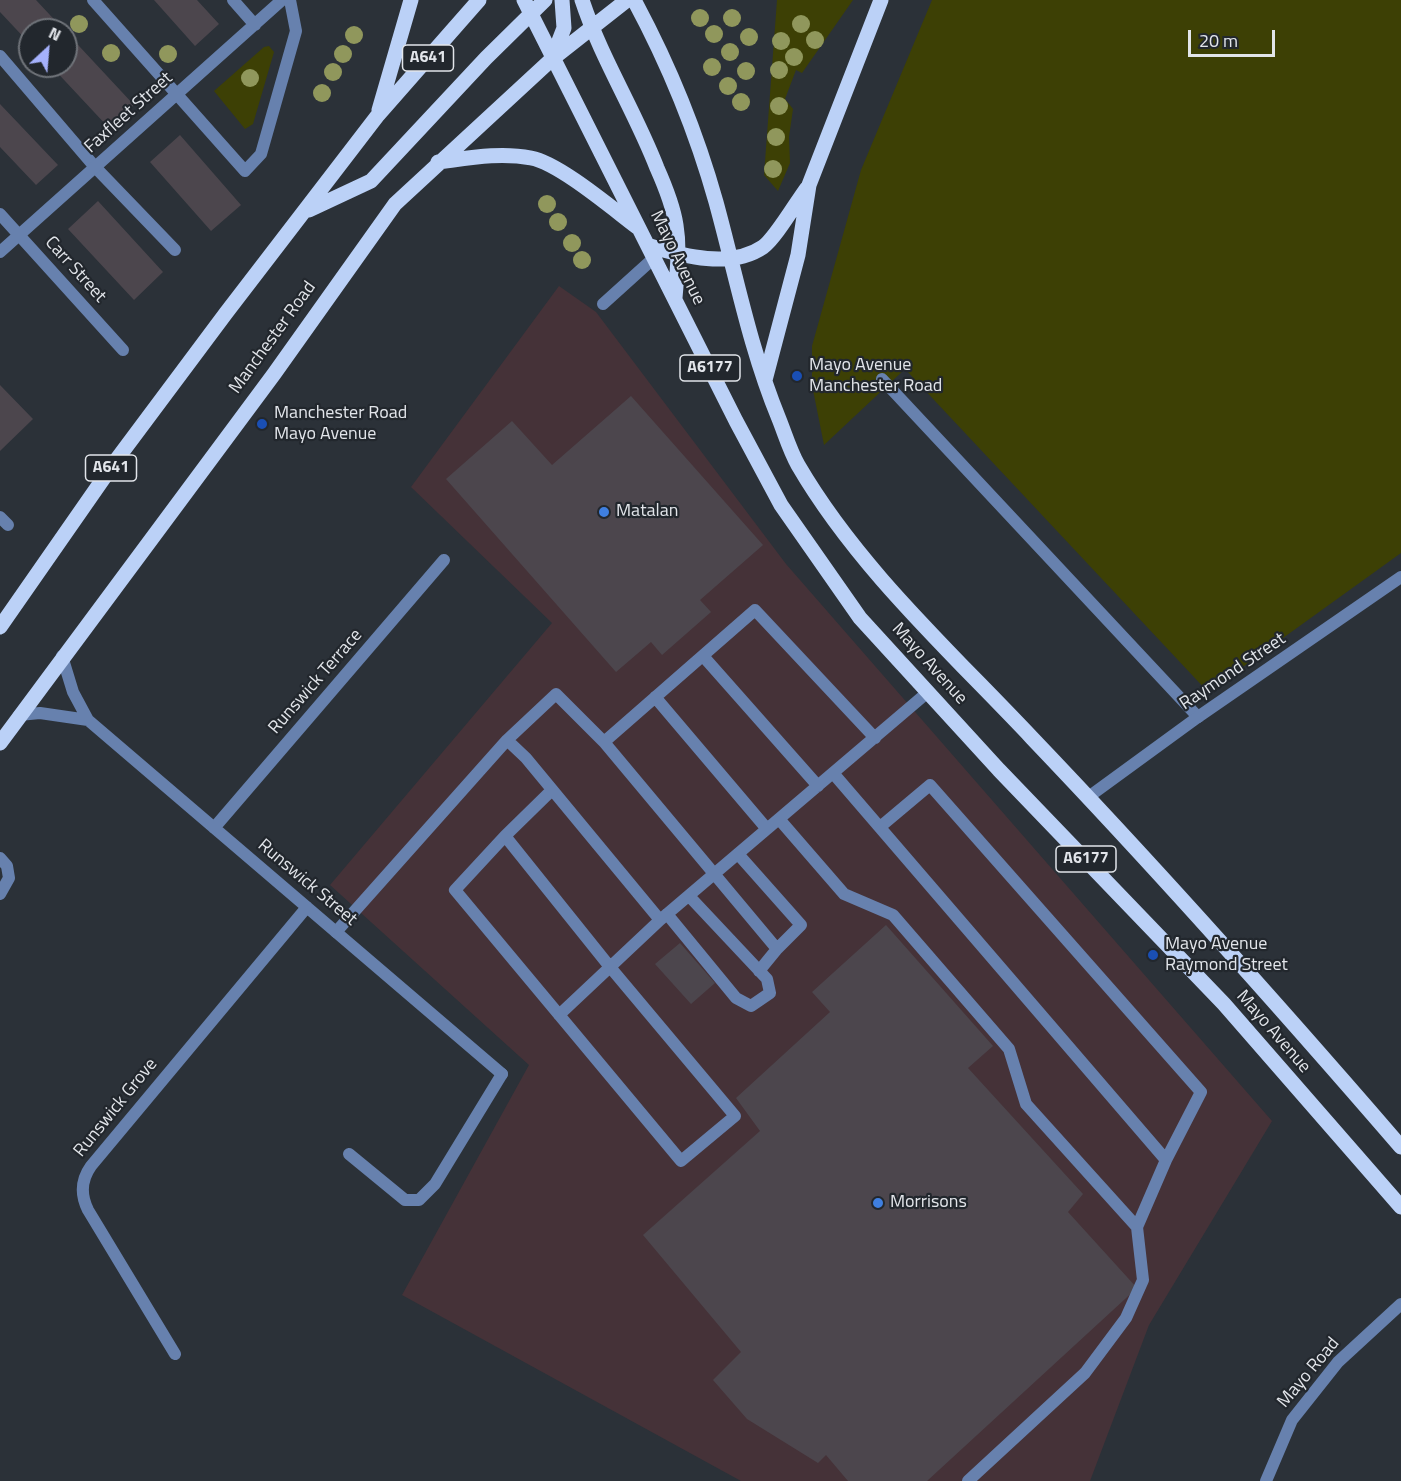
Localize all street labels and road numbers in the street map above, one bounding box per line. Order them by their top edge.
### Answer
road number: A641 [402,45,454,71]
street label: Faxfleet Street [81,68,177,158]
street label: Mayo Avenue [645,207,709,309]
street label: Carr Street [40,232,110,308]
street label: Manchester Road [225,278,321,398]
road number: A6177 [680,355,740,381]
road number: A641 [86,455,136,481]
street label: Mayo Avenue [887,619,971,709]
street label: Runswick Terrace [265,625,367,739]
street label: Raymond Street [1176,629,1290,715]
street label: Runswick Street [253,835,361,931]
road number: A6177 [1056,846,1116,872]
street label: Mayo Avenue [1231,986,1315,1078]
street label: Runswick Grove [70,1054,162,1162]
street label: Mayo Road [1273,1333,1345,1413]

